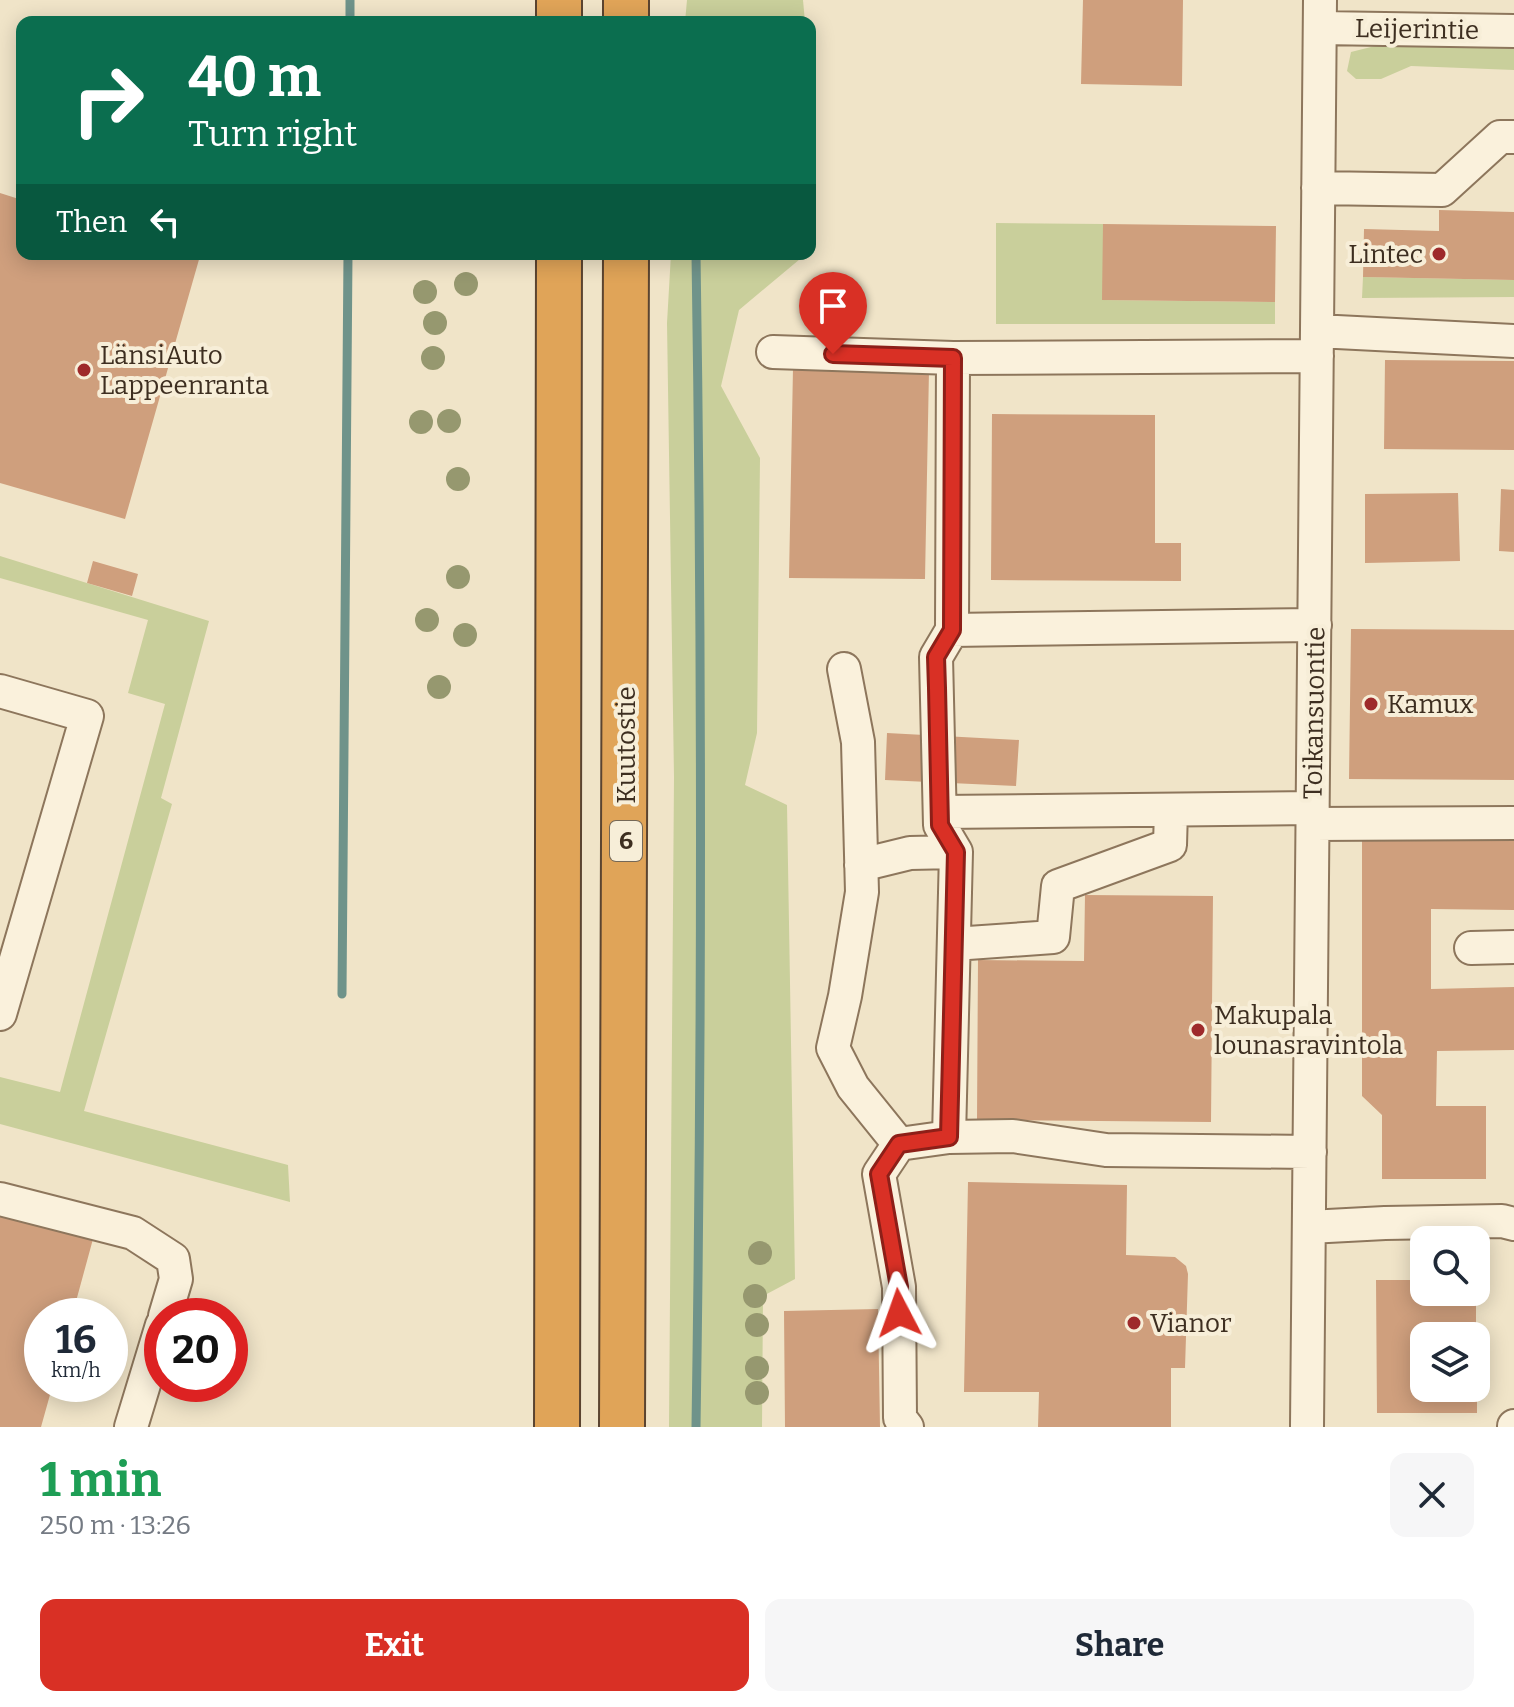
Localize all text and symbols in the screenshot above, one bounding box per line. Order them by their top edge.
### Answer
street label: Leijerintie [1355,13,1479,46]
text: 40 m [188,44,321,111]
icon: right [56,48,160,152]
text: Turn right [188,112,357,156]
icon: left [143,200,187,244]
text: Then [56,204,127,240]
place label: Lintec [1348,239,1423,270]
marker: Lintec [1430,245,1448,263]
pin [799,272,867,354]
icon: arrive [811,284,855,328]
place label: LänsiAuto Lappeenranta [100,340,269,401]
marker: LänsiAuto Lappeenranta [75,361,93,379]
street label: Toikansuontie [1297,626,1332,800]
street label: Kuutostie [611,686,642,804]
place label: Kamux [1387,689,1474,720]
marker: Kamux [1362,695,1380,713]
road number: 6 [610,821,642,861]
place label: Makupala lounasravintola [1214,1000,1403,1061]
marker: Makupala lounasravintola [1189,1021,1207,1039]
map controls [1410,1226,1490,1402]
button: search [1410,1226,1490,1306]
position arrow [857,1271,941,1355]
speed limit sign: 20 [144,1298,248,1402]
place label: Vianor [1150,1308,1232,1339]
marker: Vianor [1125,1314,1143,1332]
text: 16 [56,1316,96,1364]
button: layers [1410,1322,1490,1402]
text: km/h [51,1358,101,1382]
text: 1 min [40,1451,161,1509]
button: close [1390,1453,1474,1537]
text: 250 m · 13:26 [40,1510,191,1541]
button: Exit [40,1599,749,1691]
button: Share [765,1599,1474,1691]

